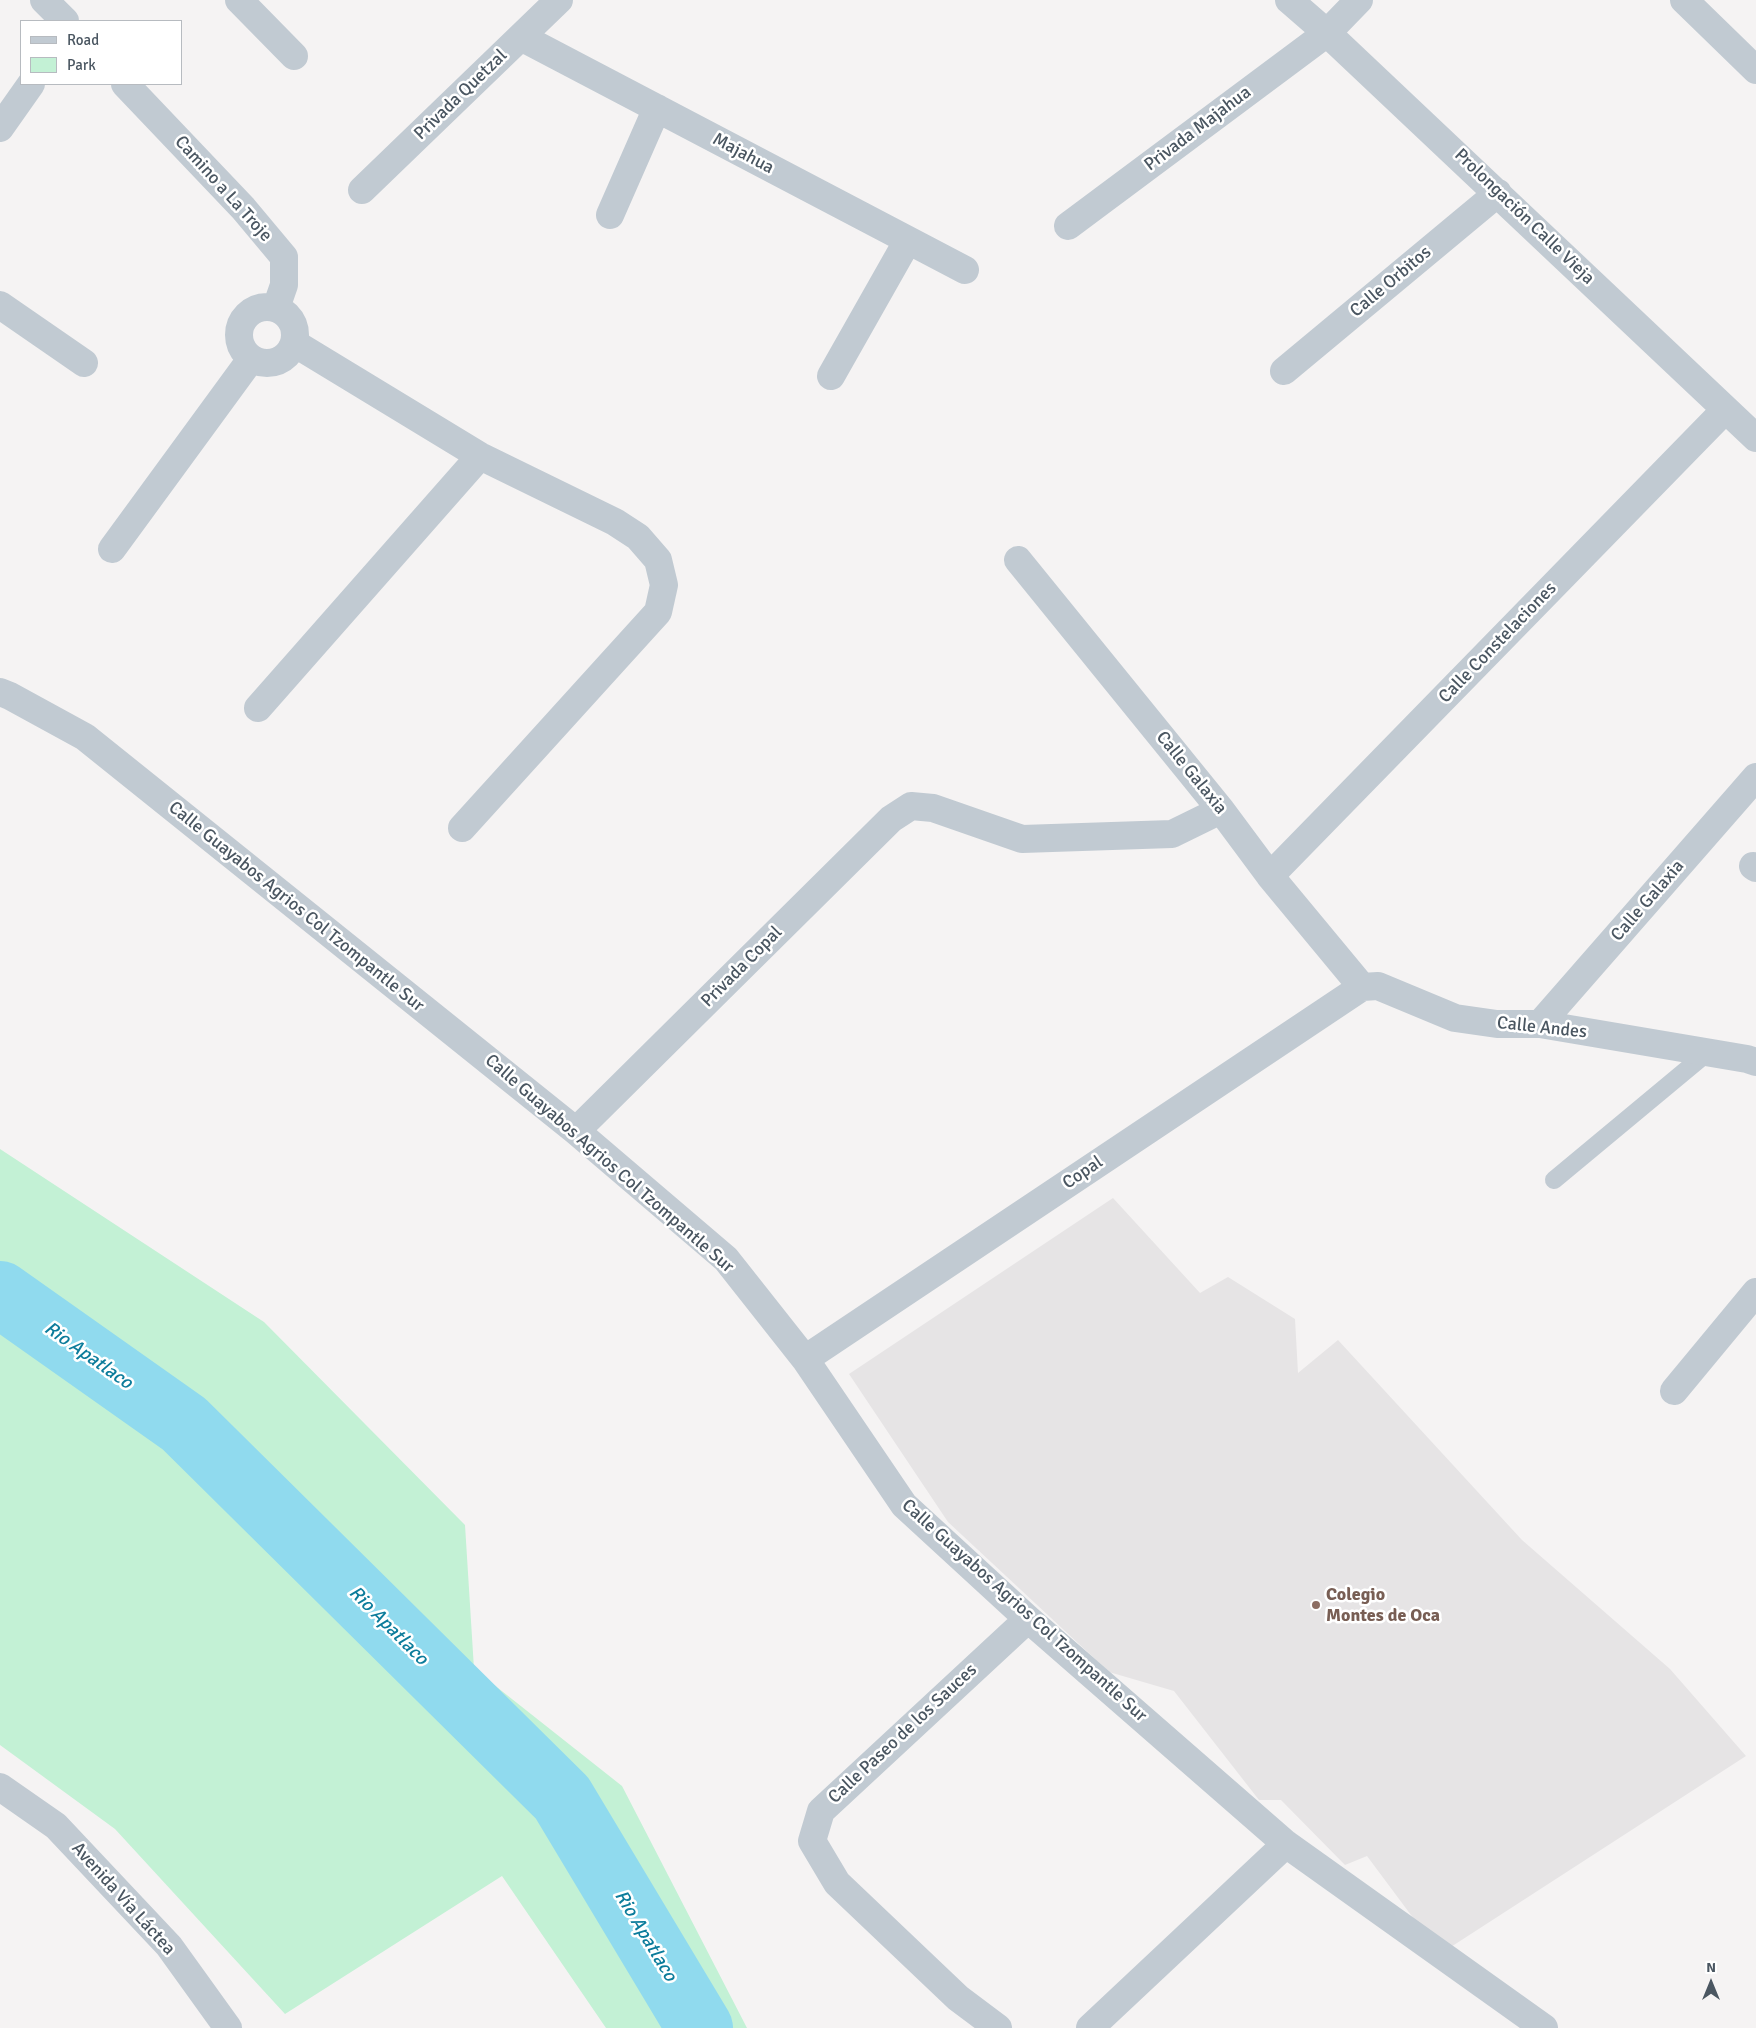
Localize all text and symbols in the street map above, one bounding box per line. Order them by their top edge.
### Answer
legend [20,20,182,85]
text: Road [67,31,99,49]
street label: Privada Quetzal [410,45,512,145]
text: Park [67,56,96,74]
street label: Privada Majahua [1140,82,1256,176]
street label: Majahua [709,129,777,179]
street label: Camino a La Troje [170,132,276,246]
street label: Prolongación Calle Vieja [1449,144,1599,290]
street label: Calle Orbitos [1346,242,1436,322]
street label: Calle Constelaciones [1435,578,1561,708]
street label: Calle Galaxia [1151,727,1231,819]
street label: Calle Guayabos Agrios Col Tzompantle Sur [164,797,428,1017]
street label: Calle Galaxia [1607,856,1689,946]
street label: Privada Copal [697,922,787,1012]
street label: Calle Andes [1496,1013,1588,1043]
street label: Calle Guayabos Agrios Col Tzompantle Sur [480,1050,738,1278]
street label: Copal [1059,1152,1107,1194]
water label: Rio Apatlaco [40,1317,136,1395]
street label: Calle Guayabos Agrios Col Tzompantle Sur [897,1495,1151,1727]
water label: Rio Apatlaco [344,1582,432,1670]
place label: Colegio Montes de Oca [1326,1584,1440,1626]
marker: Colegio Montes de Oca [1310,1599,1322,1611]
street label: Calle Paseo de los Sauces [824,1660,982,1808]
street label: Avenida Vía Láctea [67,1838,179,1960]
water label: Rio Apatlaco [609,1886,681,1986]
north arrow [1686,1958,1736,2008]
text: N [1706,1959,1716,1976]

